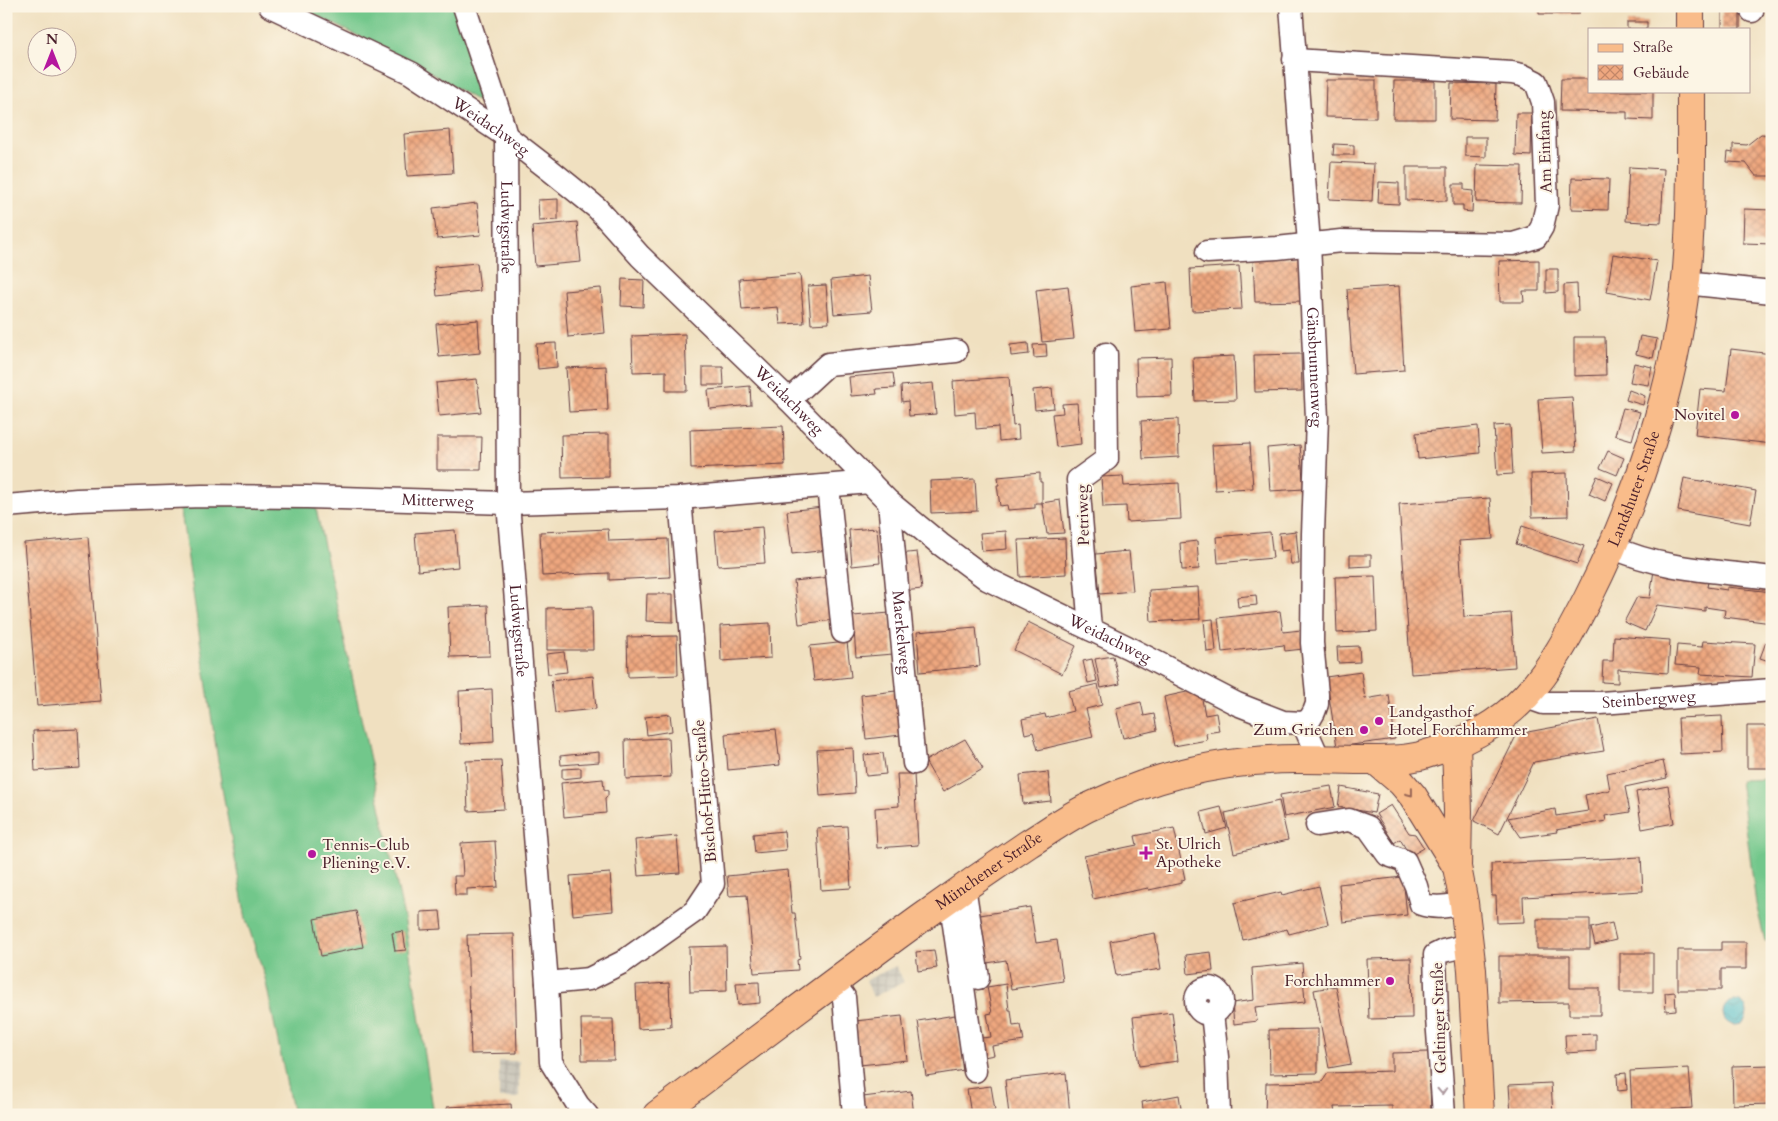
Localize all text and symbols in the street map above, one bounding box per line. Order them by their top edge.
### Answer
north arrow [28,28,78,78]
legend [1588,28,1750,92]
text: N [46,30,58,49]
text: Straße [1633,37,1673,57]
text: Gebäude [1633,63,1690,83]
street label: Weidachweg [446,91,534,161]
street label: Am Einfang [1533,110,1557,194]
street label: Ludwigstraße [495,181,518,274]
street label: Gänsbrunnenweg [1301,306,1328,428]
street label: Weidachweg [748,360,829,440]
place label: Novitel [1674,404,1725,426]
marker: Novitel [1729,409,1741,421]
street label: Landshuter Straße [1602,428,1665,550]
street label: Petriweg [1071,484,1095,546]
street label: Mitterweg [401,489,474,513]
street label: Ludwigstraße [504,584,533,678]
street label: Maerkelweg [887,590,916,675]
street label: Weidachweg [1064,609,1155,669]
street label: Steinbergweg [1601,685,1696,714]
place label: Landgasthof Hotel Forchhammer [1389,701,1527,741]
marker: Landgasthof Hotel Forchhammer [1373,715,1385,727]
street label: Bischof-Hitto-Straße [688,718,722,864]
place label: Zum Griechen [1253,719,1354,741]
marker: Zum Griechen [1358,724,1370,736]
one-way arrow [1404,787,1412,796]
street label: Münchener Straße [931,827,1047,915]
place label: St. Ulrich Apotheke [1156,833,1221,873]
place label: Tennis-Club Pliening e.V. [322,834,410,874]
marker: St. Ulrich Apotheke [1140,847,1152,859]
marker: Tennis-Club Pliening e.V. [306,848,318,860]
street label: Geltinger Straße [1426,962,1452,1074]
place label: Forchhammer [1284,970,1380,992]
marker: Forchhammer [1384,975,1396,987]
one-way arrow [1437,1087,1448,1095]

